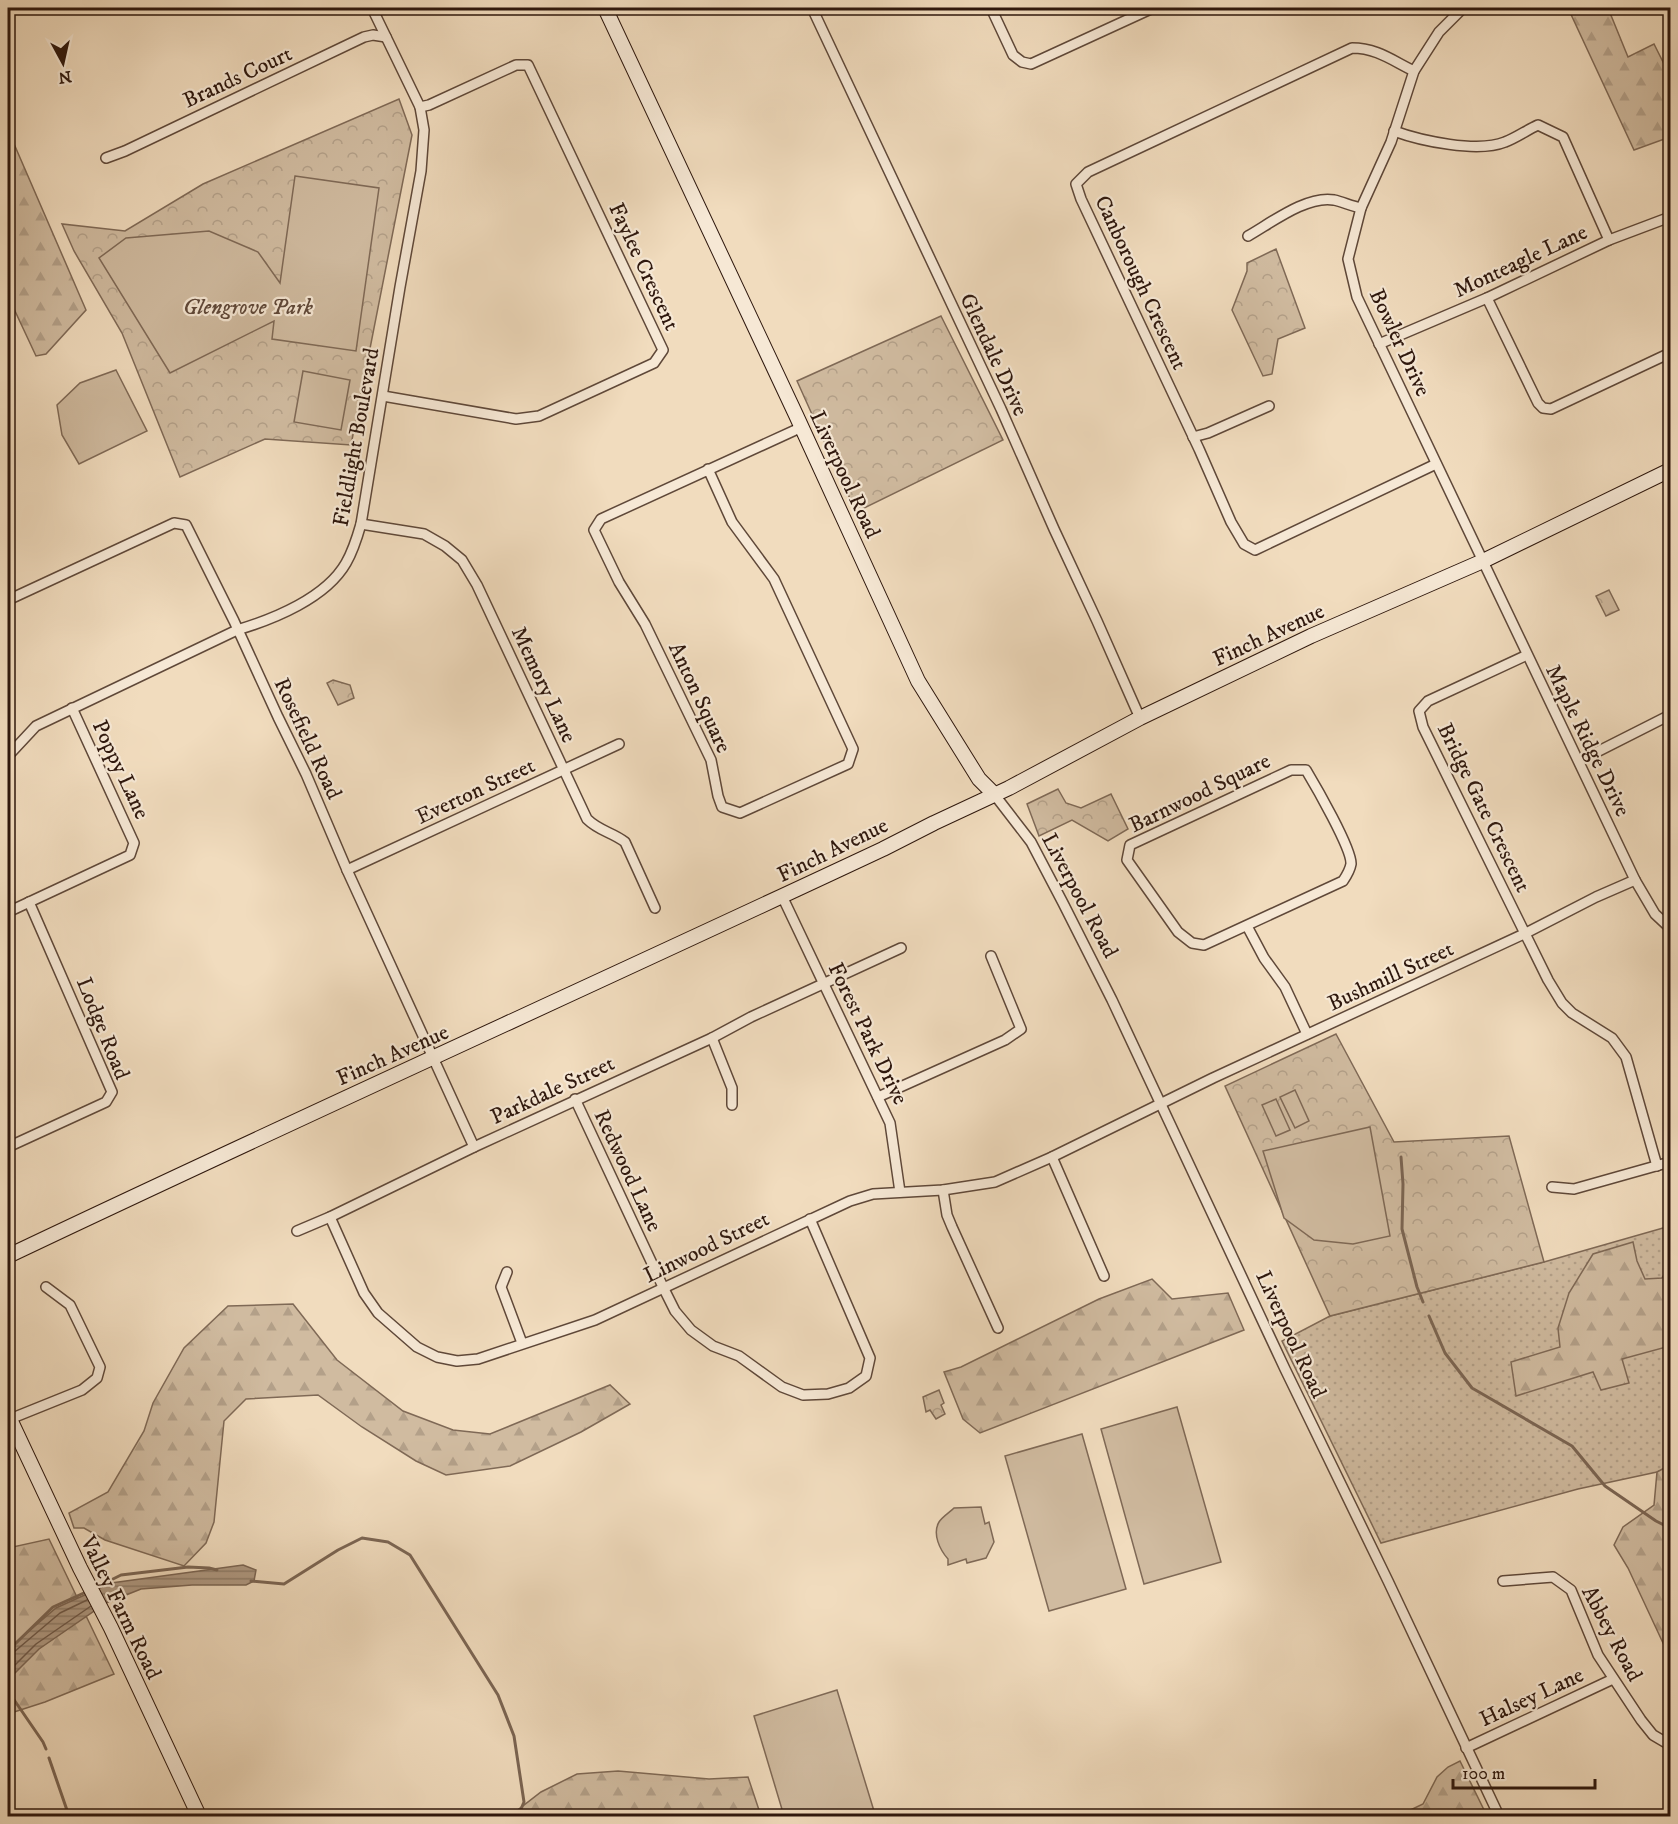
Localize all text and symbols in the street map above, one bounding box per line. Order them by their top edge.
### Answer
north arrow [33,33,93,93]
street label: Brands Court [179,40,296,114]
text: N [57,66,73,88]
street label: Canborough Crescent [1088,191,1193,374]
street label: Faylee Crescent [602,199,685,335]
street label: Monteagle Lane [1450,219,1592,304]
street label: Bowler Drive [1363,284,1436,401]
street label: Glendale Drive [953,289,1034,420]
park label: Glengrove Park [183,294,314,321]
street label: Fieldlight Boulevard [327,346,385,529]
street label: Liverpool Road [803,407,886,543]
street label: Finch Avenue [1209,598,1329,673]
street label: Memory Lane [505,622,582,747]
street label: Anton Square [662,638,737,757]
street label: Maple Ridge Drive [1539,660,1636,821]
street label: Rosefield Road [268,674,348,804]
street label: Poppy Lane [86,716,155,823]
street label: Bridge Gate Crescent [1431,719,1536,897]
street label: Barnwood Square [1125,748,1275,839]
street label: Everton Street [412,752,539,831]
street label: Finch Avenue [773,812,892,889]
street label: Liverpool Road [1035,829,1124,963]
street label: Bushmill Street [1323,935,1458,1017]
street label: Forest Park Drive [822,958,914,1109]
street label: Lodge Road [70,974,135,1084]
street label: Finch Avenue [332,1019,453,1092]
street label: Parkdale Street [486,1050,619,1131]
street label: Redwood Lane [588,1105,668,1236]
street label: Linwood Street [640,1205,774,1289]
street label: Liverpool Road [1249,1267,1332,1403]
street label: Valley Farm Road [74,1531,167,1684]
street label: Abbey Road [1575,1581,1648,1686]
street label: Halsey Lane [1475,1662,1588,1733]
scale bar [1453,1752,1596,1790]
text: 100 m [1462,1763,1505,1785]

